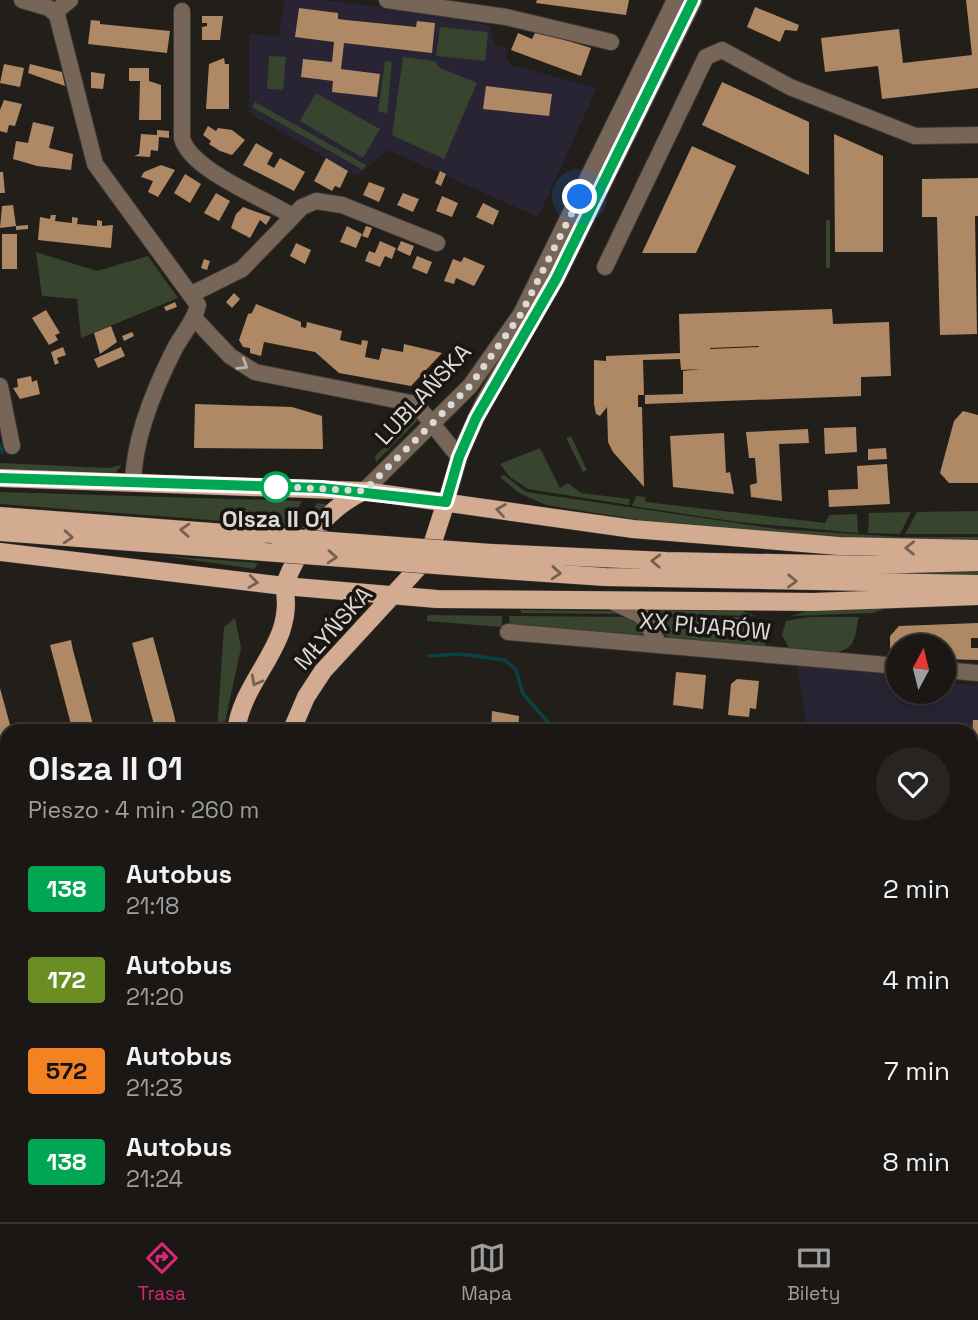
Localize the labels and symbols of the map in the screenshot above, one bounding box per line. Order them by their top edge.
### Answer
your location [562,179,597,214]
street label: LUBLAŃSKA [368,337,478,451]
one-way arrow [236,356,249,369]
marker: Olsza II 01 [261,472,291,502]
one-way arrow [495,503,507,518]
place label: Olsza II 01 [222,504,330,534]
one-way arrow [179,523,190,538]
one-way arrow [63,529,74,544]
one-way arrow [904,541,915,556]
one-way arrow [327,549,338,564]
one-way arrow [651,553,662,568]
one-way arrow [551,566,562,581]
one-way arrow [787,573,798,588]
one-way arrow [247,575,259,590]
street label: MŁYŃSKA [287,580,379,676]
street label: XX PIJARÓW [638,605,772,647]
north arrow [886,634,956,704]
one-way arrow [251,673,264,686]

